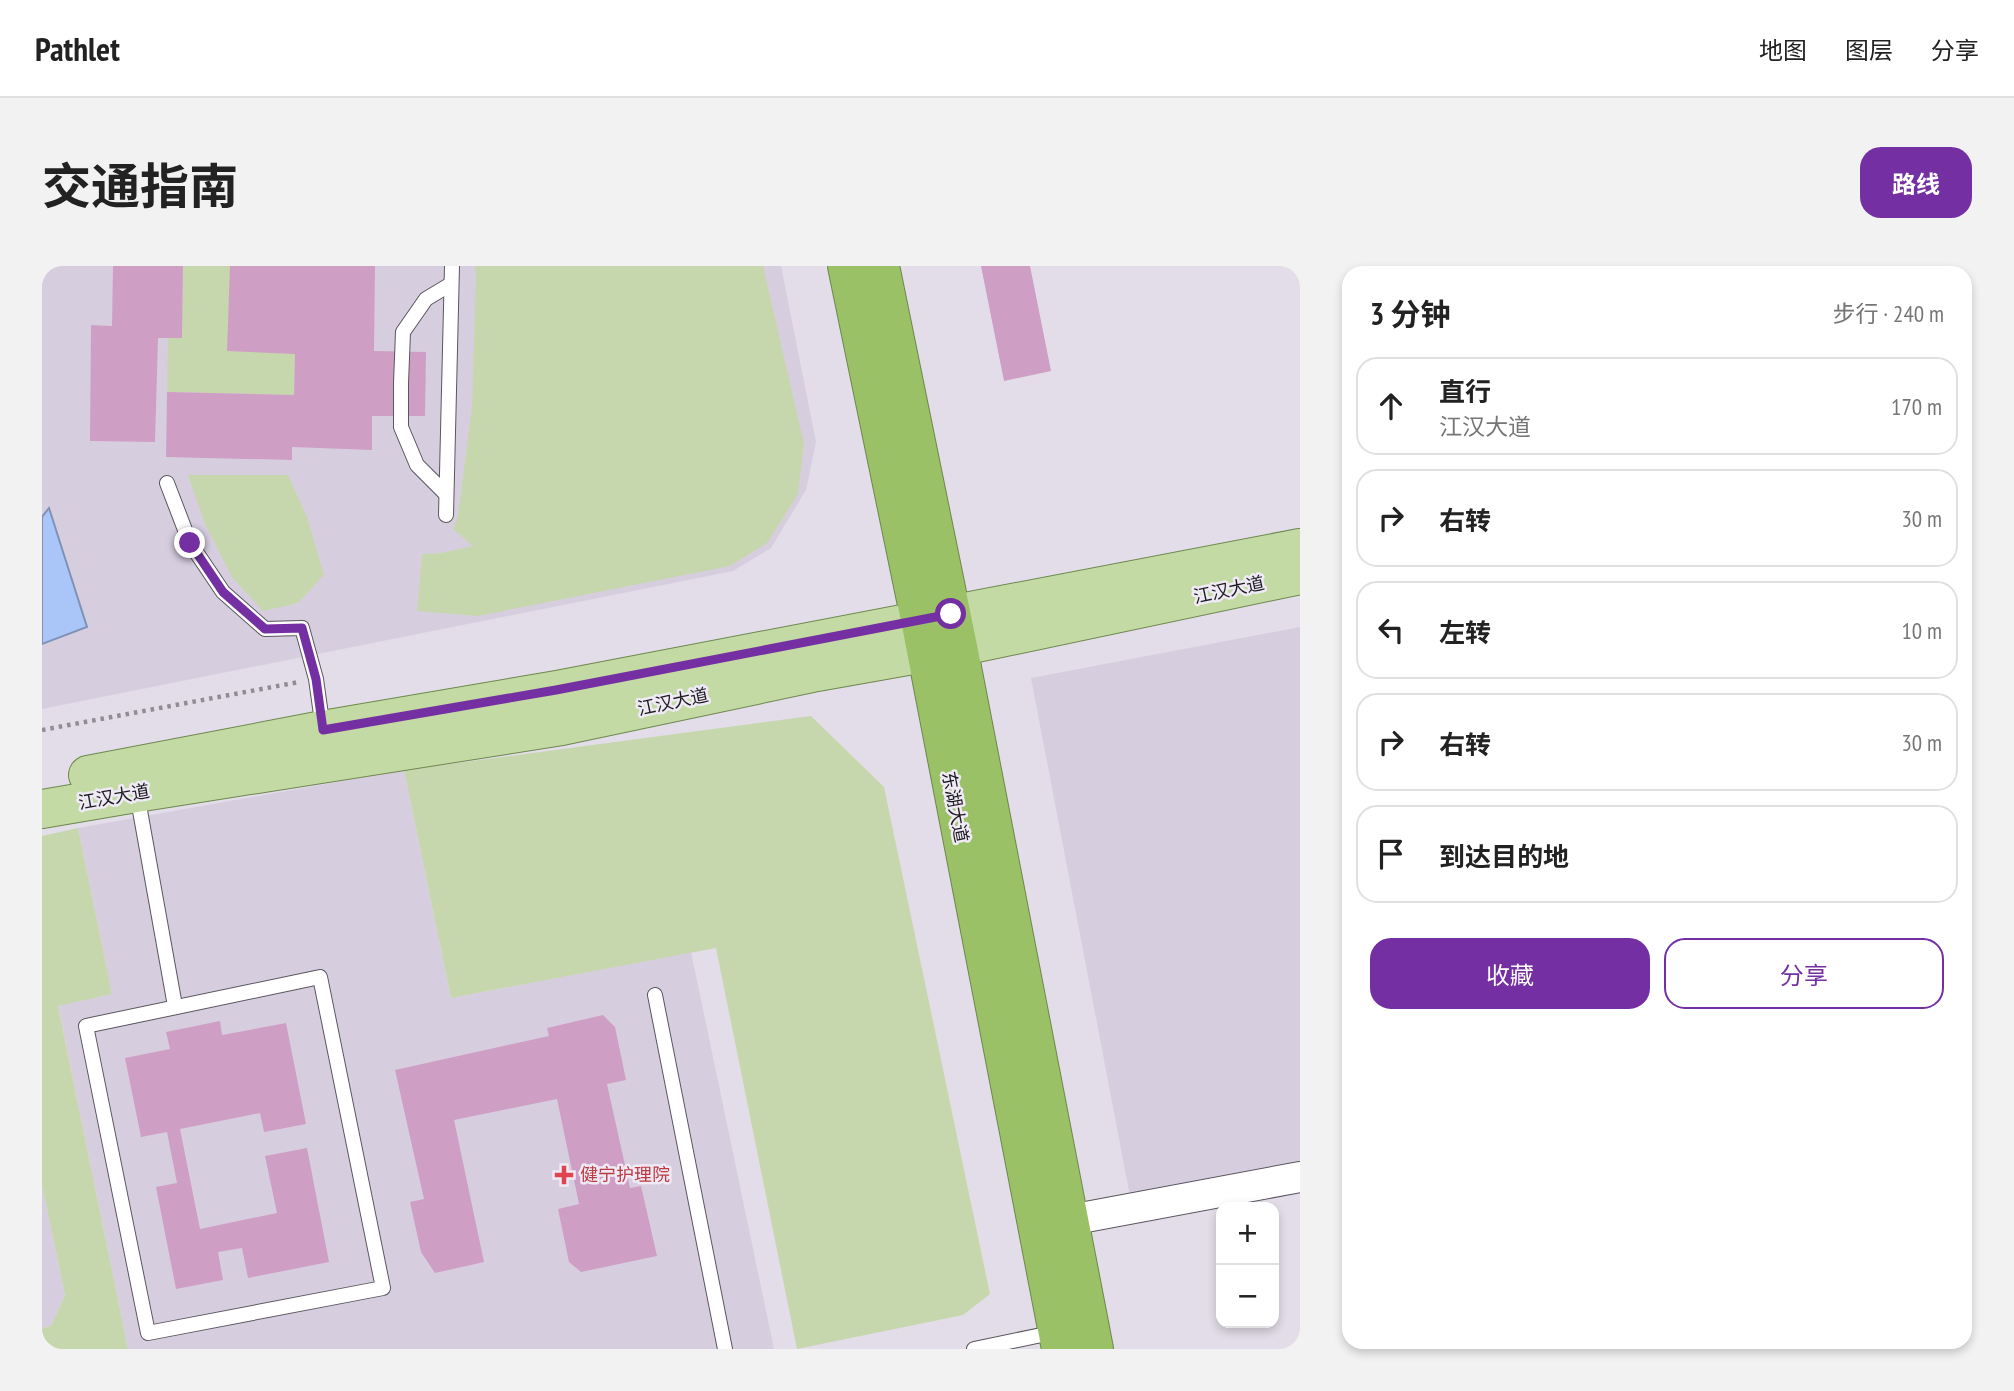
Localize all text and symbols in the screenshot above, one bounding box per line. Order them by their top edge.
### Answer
text: Pathlet [35,27,120,70]
text: 地图 [1759,35,1807,66]
text: 图层 [1845,35,1893,66]
text: 分享 [1931,35,1979,66]
button: 路线 [1860,147,1972,218]
text: 交通指南 [42,154,238,218]
text: 3 分钟 [1370,294,1451,333]
text: 步行 · 240 m [1832,299,1944,328]
text: 直行 [1439,375,1491,408]
icon: ahead [1372,387,1410,425]
text: 170 m [1891,392,1942,421]
text: 江汉大道 [1439,412,1531,441]
icon: right [1372,499,1410,537]
text: 右转 [1439,504,1491,537]
text: 30 m [1901,504,1942,533]
route end [174,527,205,558]
street label: 江汉大道 [1191,571,1267,608]
route start [935,598,966,629]
icon: left [1372,611,1410,649]
text: 左转 [1439,616,1491,649]
text: 10 m [1901,616,1942,645]
street label: 江汉大道 [635,683,711,720]
icon: right [1372,723,1410,761]
text: 右转 [1439,728,1491,761]
text: 30 m [1901,728,1942,757]
street label: 东湖大道 [937,769,974,844]
street label: 江汉大道 [76,779,151,814]
icon: arrive [1372,835,1410,873]
text: 到达目的地 [1439,840,1569,873]
button: 收藏 [1370,938,1650,1009]
button: 分享 [1664,938,1944,1009]
place label: 健宁护理院 [580,1163,670,1186]
marker: 健宁护理院 [554,1165,574,1185]
map controls [1216,1202,1279,1328]
button: + [1216,1202,1279,1265]
button: − [1216,1265,1279,1328]

